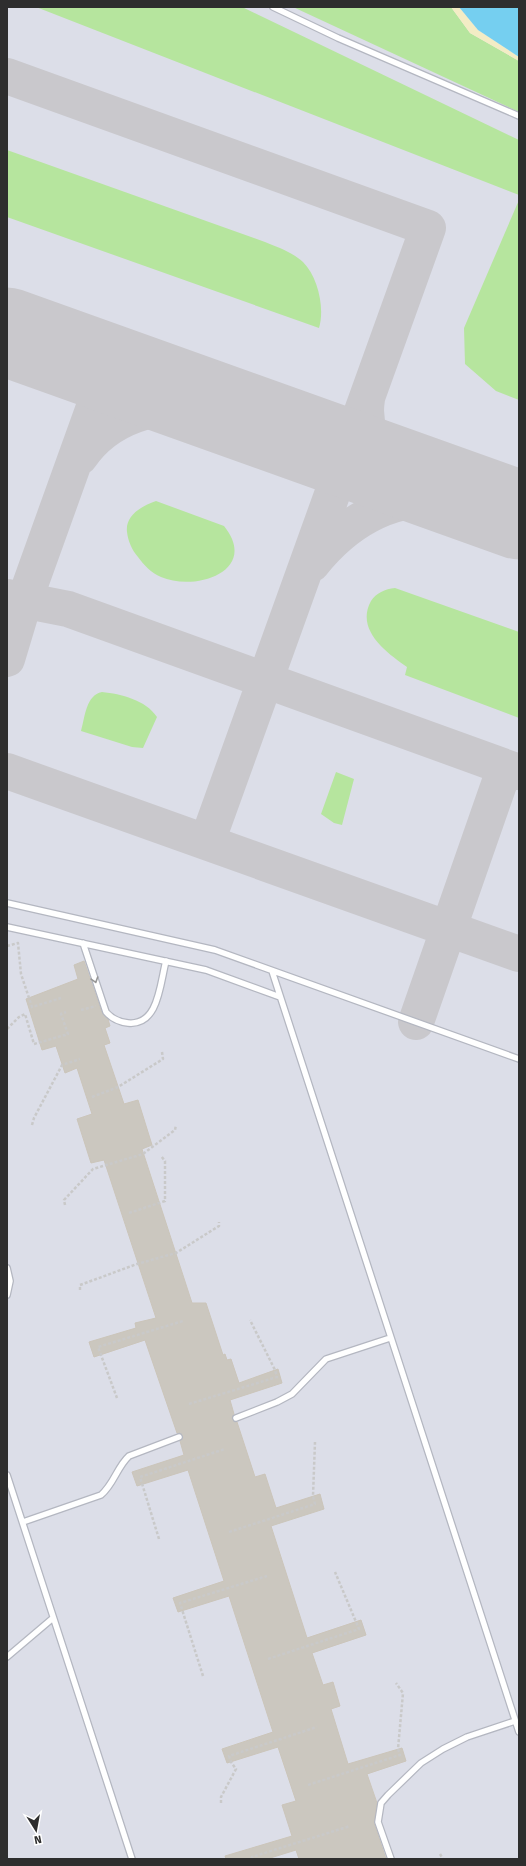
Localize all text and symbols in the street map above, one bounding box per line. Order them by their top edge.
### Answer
one-way arrow [90,976,99,983]
north arrow [16,1810,56,1850]
text: N [33,1832,43,1846]

